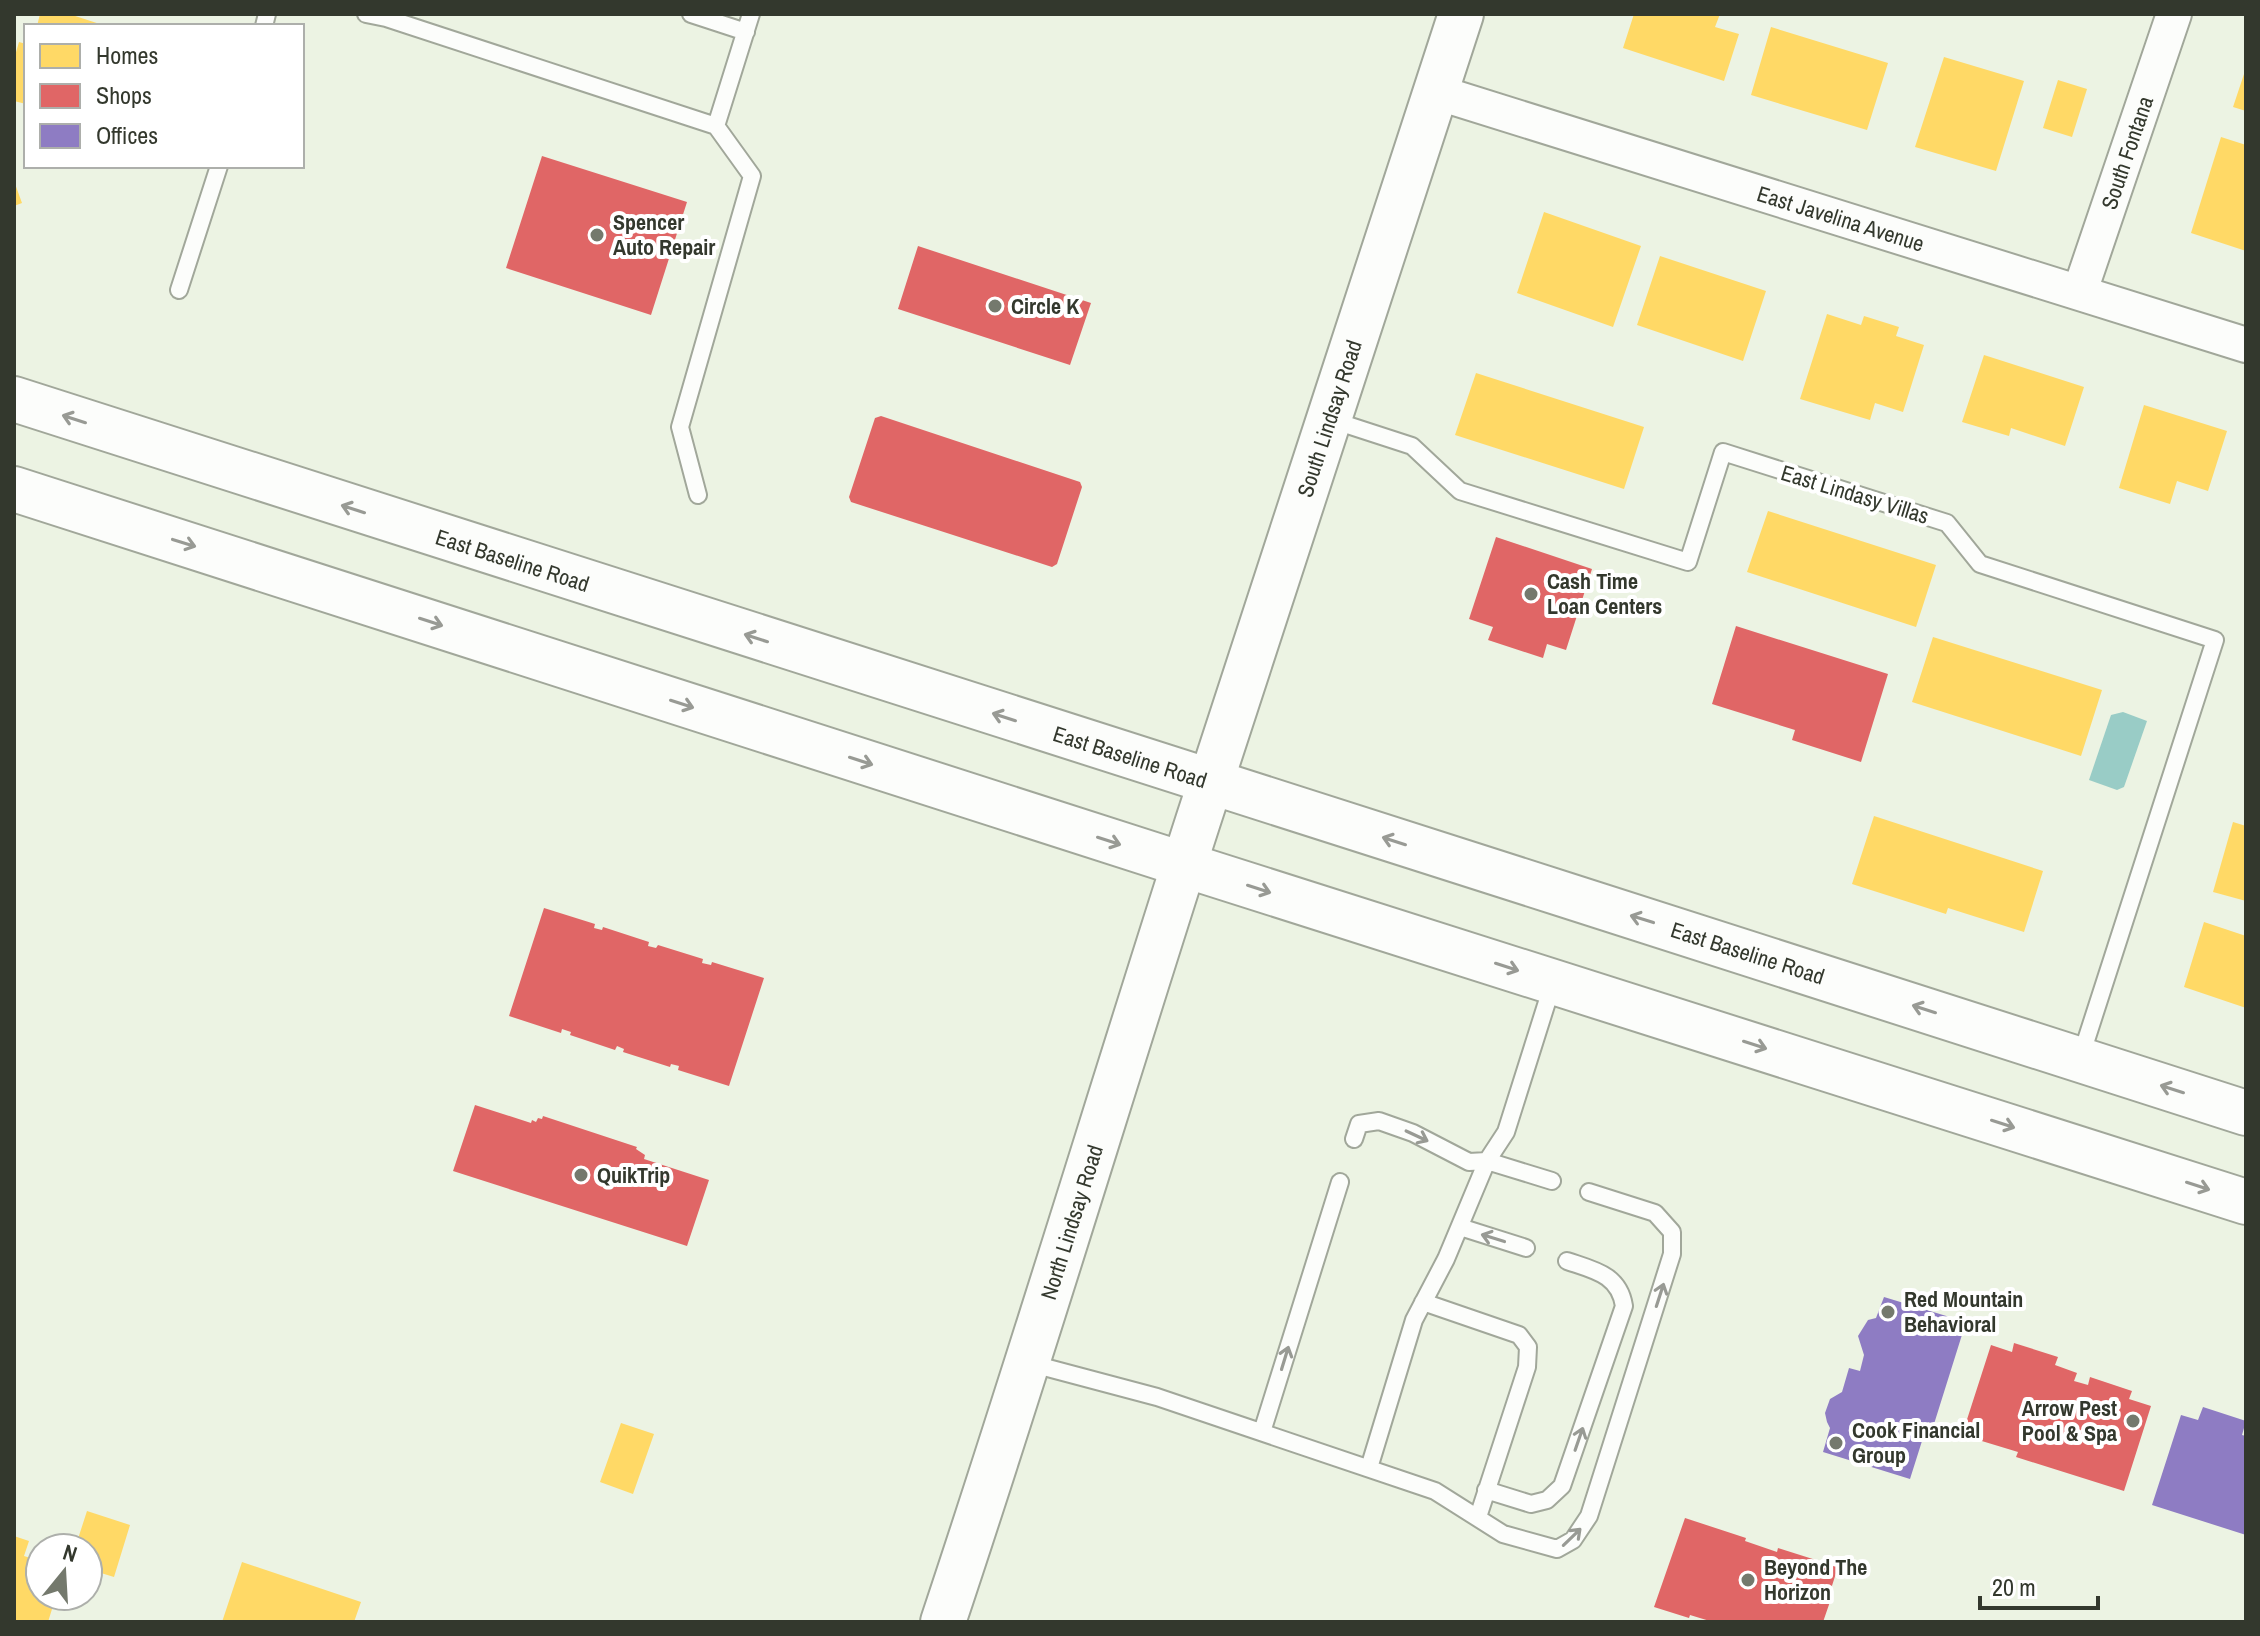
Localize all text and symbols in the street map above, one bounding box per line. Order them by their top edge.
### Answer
legend [24,24,304,168]
text: Homes [96,39,158,71]
text: Shops [96,79,152,111]
street label: South Fontana [2094,92,2160,213]
text: Offices [96,119,158,151]
street label: East Javelina Avenue [1753,178,1928,259]
place label: Spencer Auto Repair [613,207,715,262]
marker: Spencer Auto Repair [588,226,606,244]
place label: Circle K [1011,291,1079,321]
marker: Circle K [986,297,1004,315]
street label: South Lindsay Road [1290,336,1369,501]
one-way arrow [62,411,87,425]
street label: East Lindasy Villas [1777,457,1933,531]
one-way arrow [340,501,366,516]
street label: East Baseline Road [432,522,593,599]
one-way arrow [170,536,196,551]
place label: Cash Time Loan Centers [1547,566,1662,621]
marker: Cash Time Loan Centers [1522,585,1540,603]
one-way arrow [418,615,444,630]
one-way arrow [744,630,769,645]
one-way arrow [669,697,694,712]
one-way arrow [991,709,1017,724]
street label: East Baseline Road [1049,718,1211,795]
one-way arrow [848,755,873,770]
one-way arrow [1381,832,1406,847]
one-way arrow [1095,834,1121,849]
one-way arrow [1246,883,1271,897]
one-way arrow [1629,911,1655,926]
street label: East Baseline Road [1667,914,1828,991]
one-way arrow [1494,961,1519,975]
one-way arrow [1912,1001,1938,1016]
one-way arrow [1742,1039,1767,1054]
one-way arrow [2160,1081,2185,1095]
one-way arrow [1989,1117,2015,1132]
one-way arrow [1404,1129,1429,1144]
street label: North Lindsay Road [1033,1141,1110,1303]
place label: QuikTrip [597,1160,670,1190]
marker: QuikTrip [572,1166,590,1184]
one-way arrow [2184,1179,2210,1194]
one-way arrow [1481,1230,1506,1244]
one-way arrow [1653,1282,1668,1307]
place label: Red Mountain Behavioral [1904,1284,2023,1339]
marker: Red Mountain Behavioral [1879,1303,1897,1321]
one-way arrow [1279,1345,1294,1370]
place label: Arrow Pest Pool & Spa [2022,1393,2117,1448]
marker: Arrow Pest Pool & Spa [2124,1412,2142,1430]
place label: Cook Financial Group [1852,1415,1980,1470]
one-way arrow [1572,1426,1587,1451]
marker: Cook Financial Group [1827,1434,1845,1452]
one-way arrow [1561,1528,1581,1547]
north arrow [24,1532,104,1612]
text: N [59,1537,81,1569]
place label: Beyond The Horizon [1764,1552,1867,1607]
scale bar [1980,1560,2098,1610]
marker: Beyond The Horizon [1739,1571,1757,1589]
text: 20 m [1992,1571,2036,1603]

